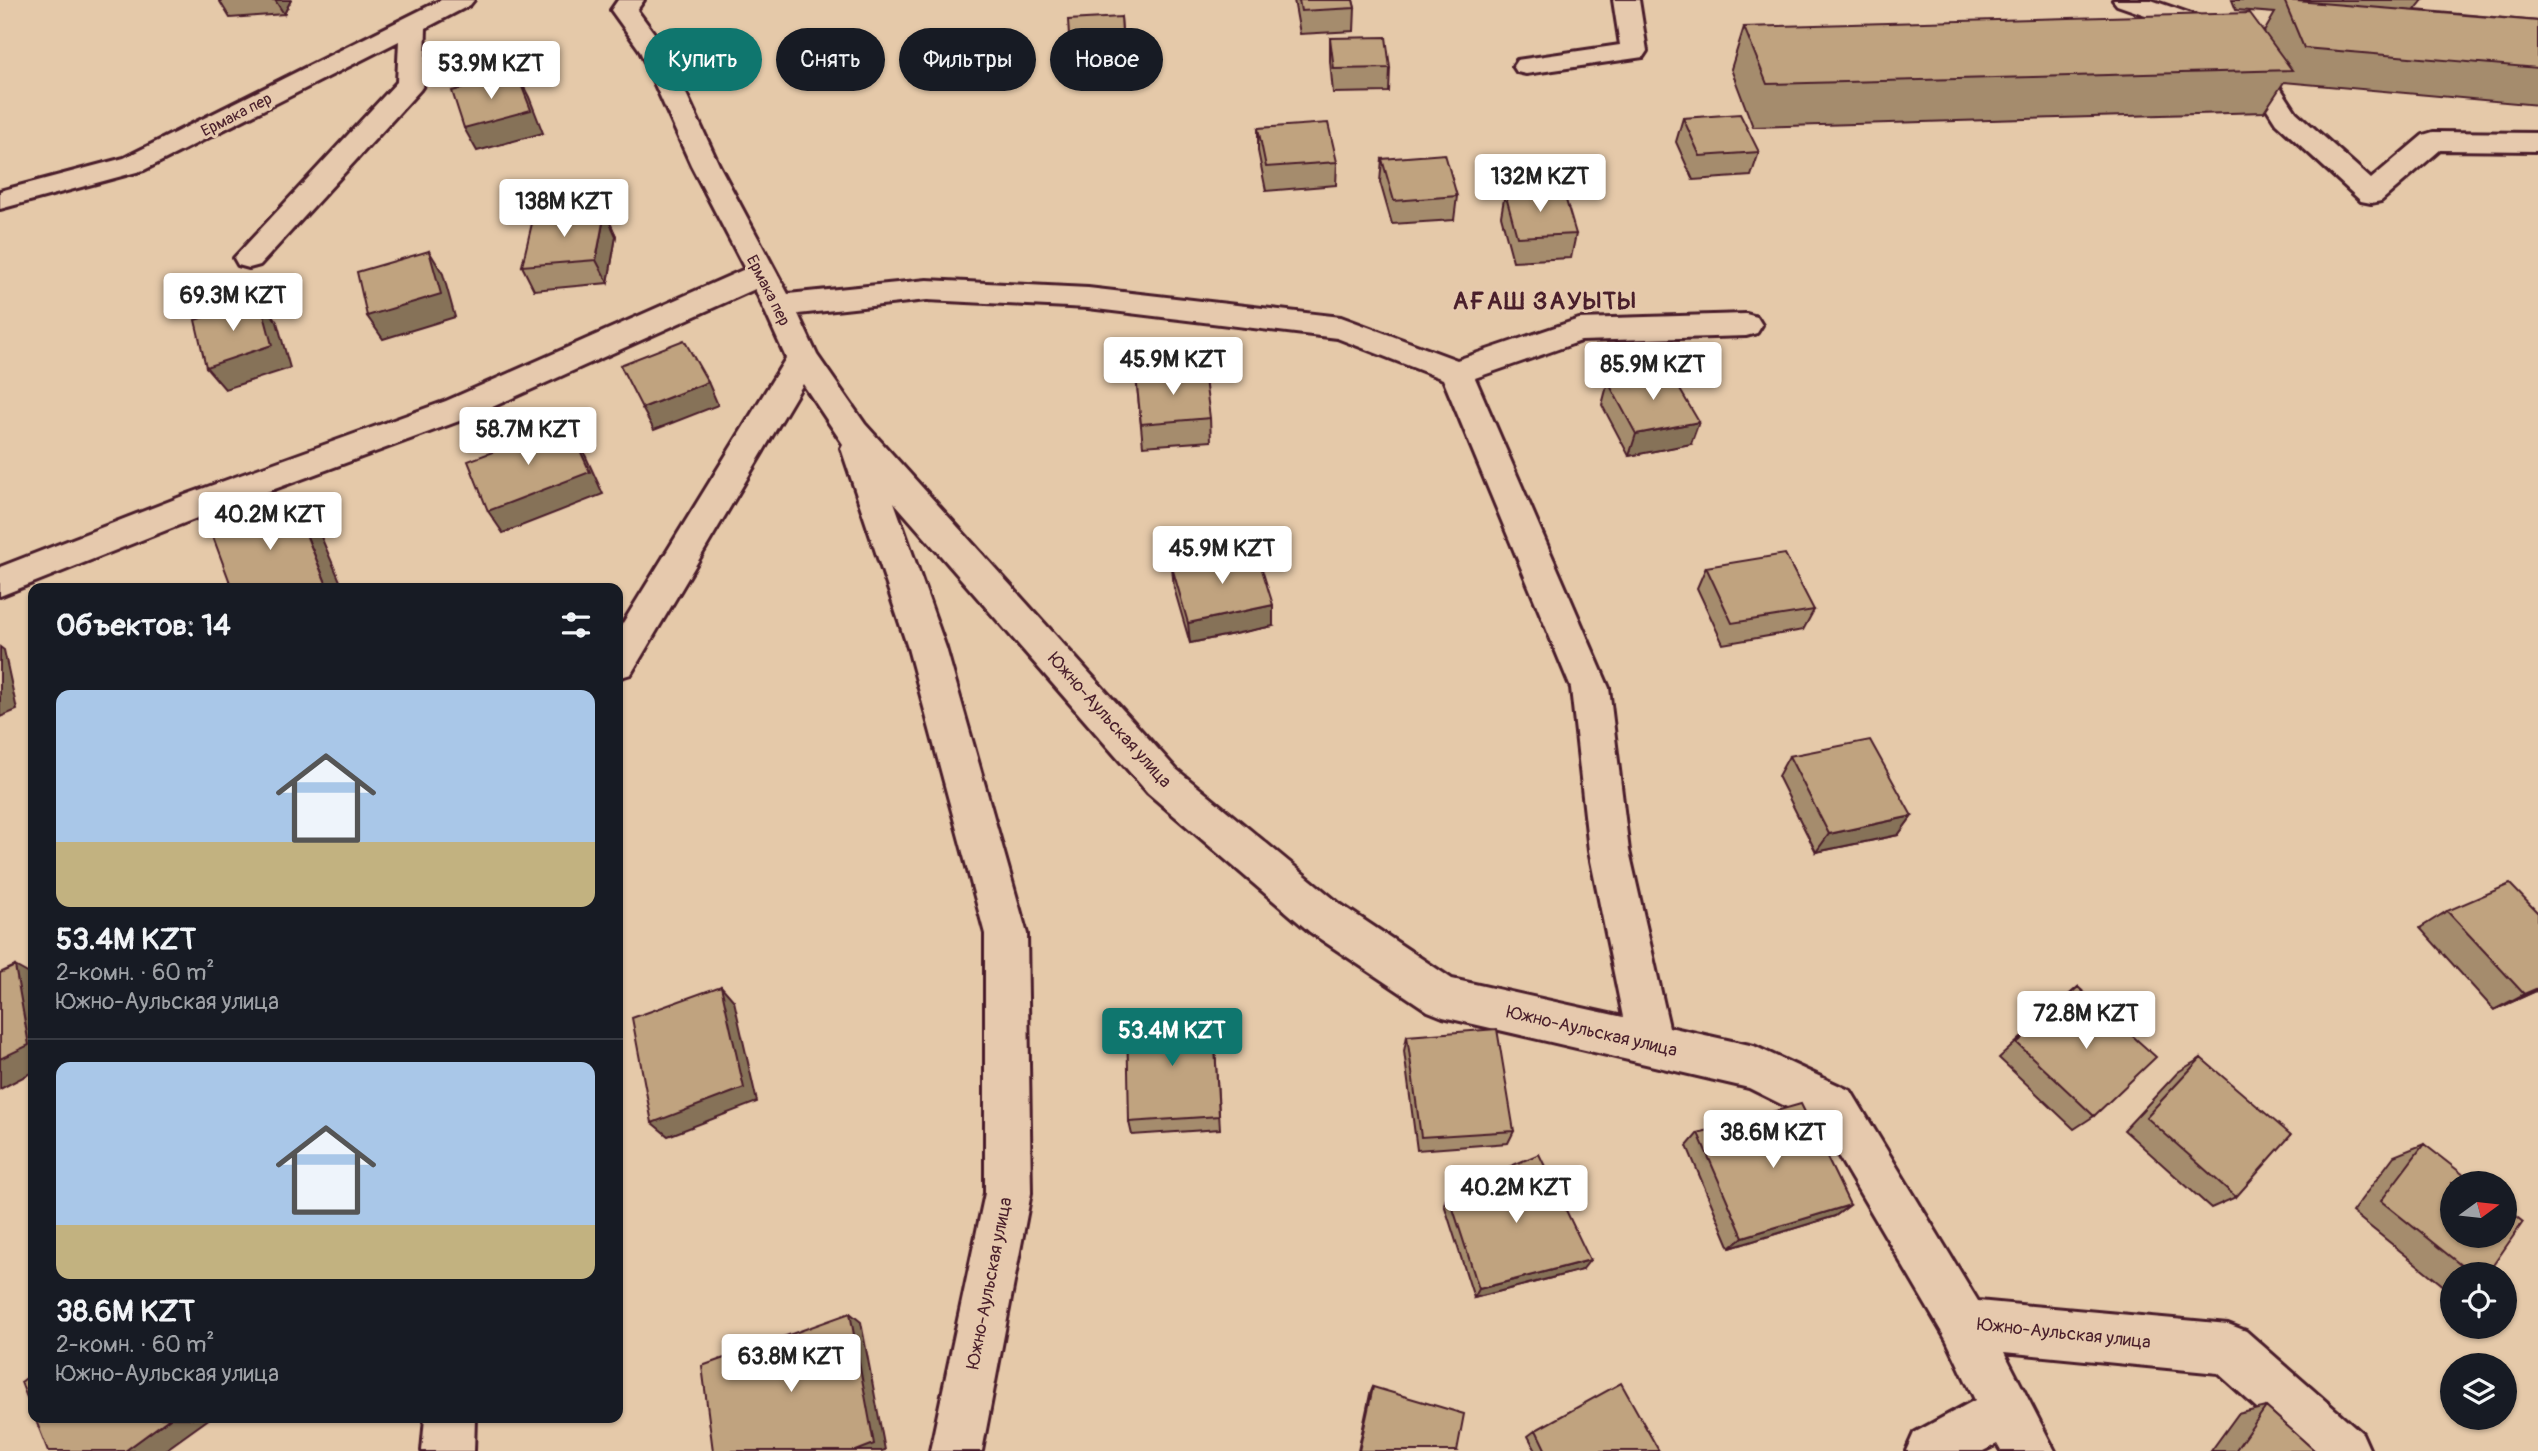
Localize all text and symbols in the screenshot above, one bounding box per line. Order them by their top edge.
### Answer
chip: Купить [644,28,762,91]
chip: Снять [776,28,885,91]
chip: Фильтры [899,28,1036,91]
chip: Новое [1050,28,1163,91]
pin: 53.9M KZT [411,42,571,101]
text: 53.9M KZT [438,49,544,78]
street label: Ермака пер [198,89,275,141]
pin: 132M KZT [1468,154,1612,214]
text: 132M KZT [1491,162,1589,191]
pin: 138M KZT [492,180,636,239]
text: 138M KZT [515,187,613,216]
street label: Ермака пер [742,252,794,329]
pin: 69.3M KZT [153,274,313,333]
text: 69.3M KZT [180,281,286,310]
district label: АҒАШ ЗАУЫТЫ [1453,287,1637,316]
pin: 45.9M KZT [1093,338,1253,397]
pin: 85.9M KZT [1573,342,1733,402]
text: 45.9M KZT [1120,345,1226,374]
text: 85.9M KZT [1601,350,1705,379]
pin: 58.7M KZT [448,407,608,467]
text: 58.7M KZT [475,415,581,444]
pin: 40.2M KZT [190,492,350,552]
text: 40.2M KZT [215,500,325,529]
pin: 45.9M KZT [1142,526,1302,586]
text: 45.9M KZT [1169,534,1275,563]
icon: filters [557,606,595,644]
text: Объектов: 14 [56,607,231,644]
street label: Южно-Аульская улица [1043,648,1177,793]
icon: home [263,735,389,861]
text: 53.4M KZT [56,921,196,958]
text: 2-комн. · 60 m² [56,958,214,987]
text: Южно-Аульская улица [56,987,279,1016]
pin: 72.8M KZT [2006,992,2166,1051]
text: 72.8M KZT [2033,999,2139,1028]
street label: Южно-Аульская улица [1504,1001,1679,1062]
pin: 53.4M KZT [1092,1009,1252,1068]
text: 53.4M KZT [1118,1016,1226,1045]
icon: home [263,1107,389,1233]
pin: 38.6M KZT [1693,1110,1853,1170]
text: 38.6M KZT [1720,1118,1826,1147]
pin: 40.2M KZT [1436,1166,1596,1225]
north arrow [2440,1171,2516,1248]
map controls [2440,1171,2517,1430]
text: 40.2M KZT [1461,1173,1571,1202]
street label: Южно-Аульская улица [962,1195,1017,1371]
button: locate [2440,1262,2517,1339]
text: 38.6M KZT [56,1293,195,1330]
street label: Южно-Аульская улица [1976,1313,2152,1354]
text: 2-комн. · 60 m² [56,1330,214,1359]
pin: 63.8M KZT [711,1334,871,1394]
text: 63.8M KZT [738,1342,844,1371]
button: layers [2440,1353,2517,1430]
text: Южно-Аульская улица [56,1359,279,1388]

